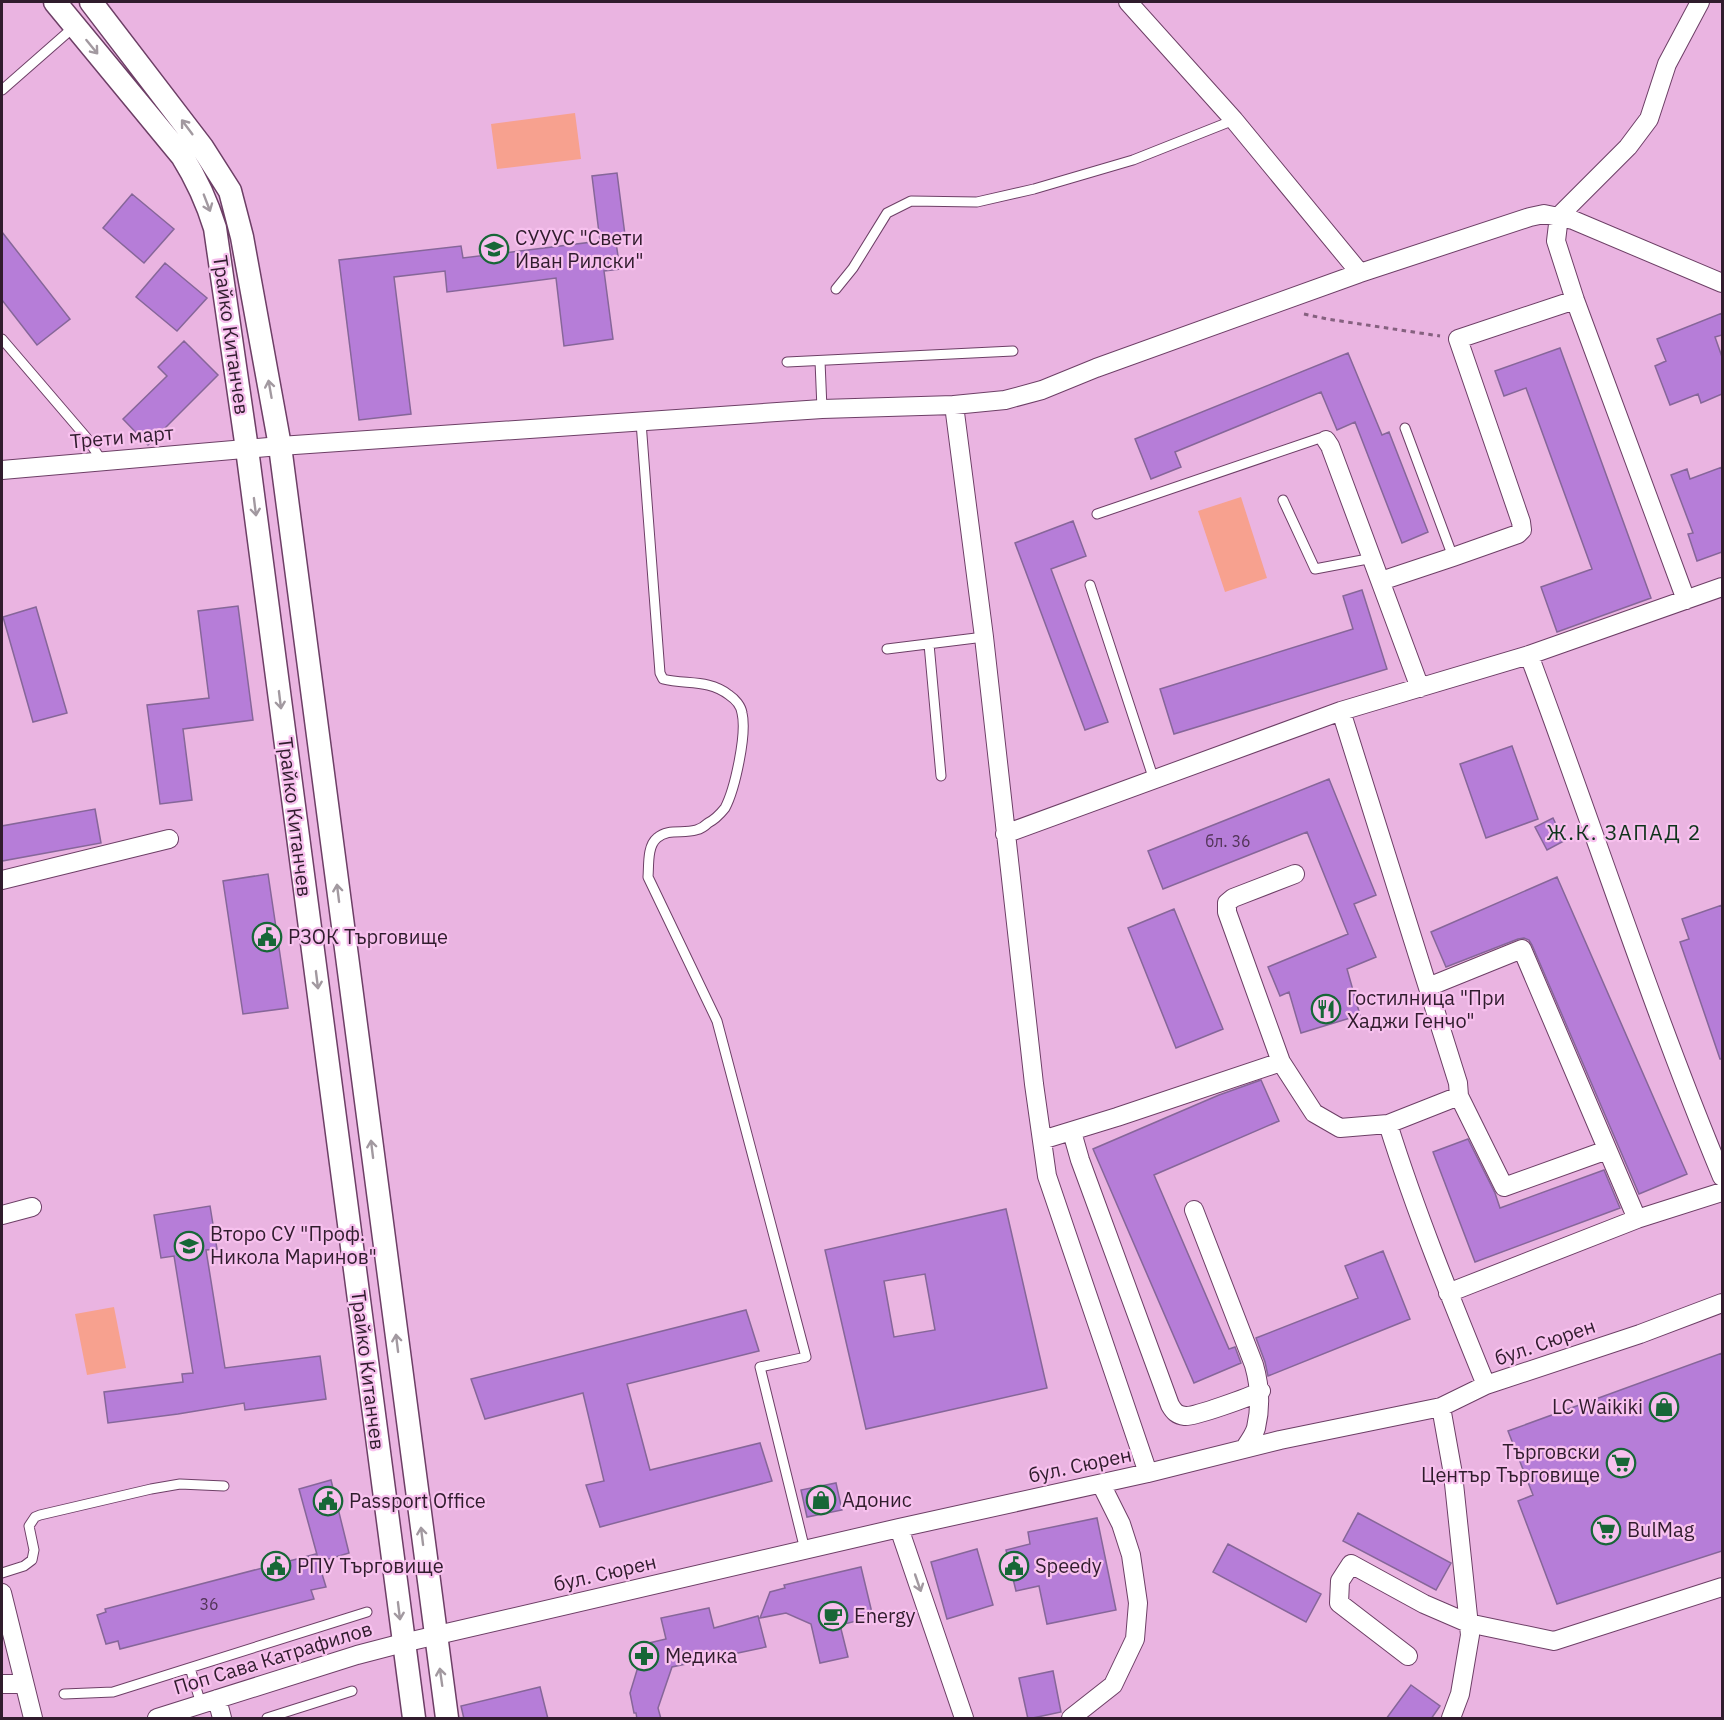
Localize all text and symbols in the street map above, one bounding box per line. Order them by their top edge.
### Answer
one-way arrow [86,39,99,55]
one-way arrow [181,119,194,135]
one-way arrow [202,194,213,212]
place label: СУУУС "Свети Иван Рилски" [515,224,644,274]
school or university icon: СУУУС "Свети Иван Рилски" [478,233,510,265]
street label: Трайко Китанчев [207,254,256,416]
one-way arrow [264,380,275,399]
street label: Трети март [69,418,176,454]
one-way arrow [249,497,260,517]
one-way arrow [275,690,286,710]
street label: Трайко Китанчев [272,736,319,898]
district label: Ж.К. ЗАПАД 2 [1546,818,1702,846]
house number: бл. 36 [1205,831,1251,851]
one-way arrow [333,884,344,904]
public building icon: РЗОК Търговище [251,921,283,953]
place label: РЗОК Търговище [288,923,448,950]
one-way arrow [311,970,322,989]
place label: Гостилница "При Хаджи Генчо" [1347,984,1505,1034]
restaurant icon: Гостилница "При Хаджи Генчо" [1310,993,1342,1025]
one-way arrow [366,1140,377,1160]
place label: Второ СУ "Проф. Никола Маринов" [210,1220,377,1270]
school or university icon: Второ СУ "Проф. Никола Маринов" [173,1230,205,1262]
street label: Трайко Китанчев [345,1289,392,1451]
street label: бул. Сюрен [1491,1312,1599,1371]
one-way arrow [391,1333,402,1353]
shop icon: LC Waikiki [1648,1391,1680,1423]
place label: LC Waikiki [1552,1393,1643,1420]
place label: Търговски Център Търговище [1421,1438,1600,1488]
street label: бул. Сюрен [1026,1440,1134,1489]
supermarket icon: Търговски Център Търговище [1605,1447,1637,1479]
shop icon: Адонис [805,1484,837,1516]
public building icon: Passport Office [312,1485,344,1517]
place label: Адонис [842,1486,912,1513]
place label: Passport Office [349,1487,486,1514]
supermarket icon: BulMag [1590,1514,1622,1546]
place label: BulMag [1627,1516,1695,1543]
one-way arrow [416,1527,427,1546]
street label: бул. Сюрен [551,1548,659,1597]
public building icon: РПУ Търговище [260,1550,292,1582]
public building icon: Speedy [998,1550,1030,1582]
place label: РПУ Търговище [297,1552,444,1579]
place label: Speedy [1035,1552,1102,1579]
one-way arrow [913,1573,924,1592]
house number: 36 [199,1594,219,1614]
one-way arrow [394,1600,405,1620]
cafe icon: Energy [817,1600,849,1632]
place label: Energy [854,1602,916,1629]
street label: Поп Сава Катрафилов [170,1614,375,1701]
pharmacy icon: Медика [628,1640,660,1672]
place label: Медика [665,1642,738,1669]
one-way arrow [435,1668,446,1687]

